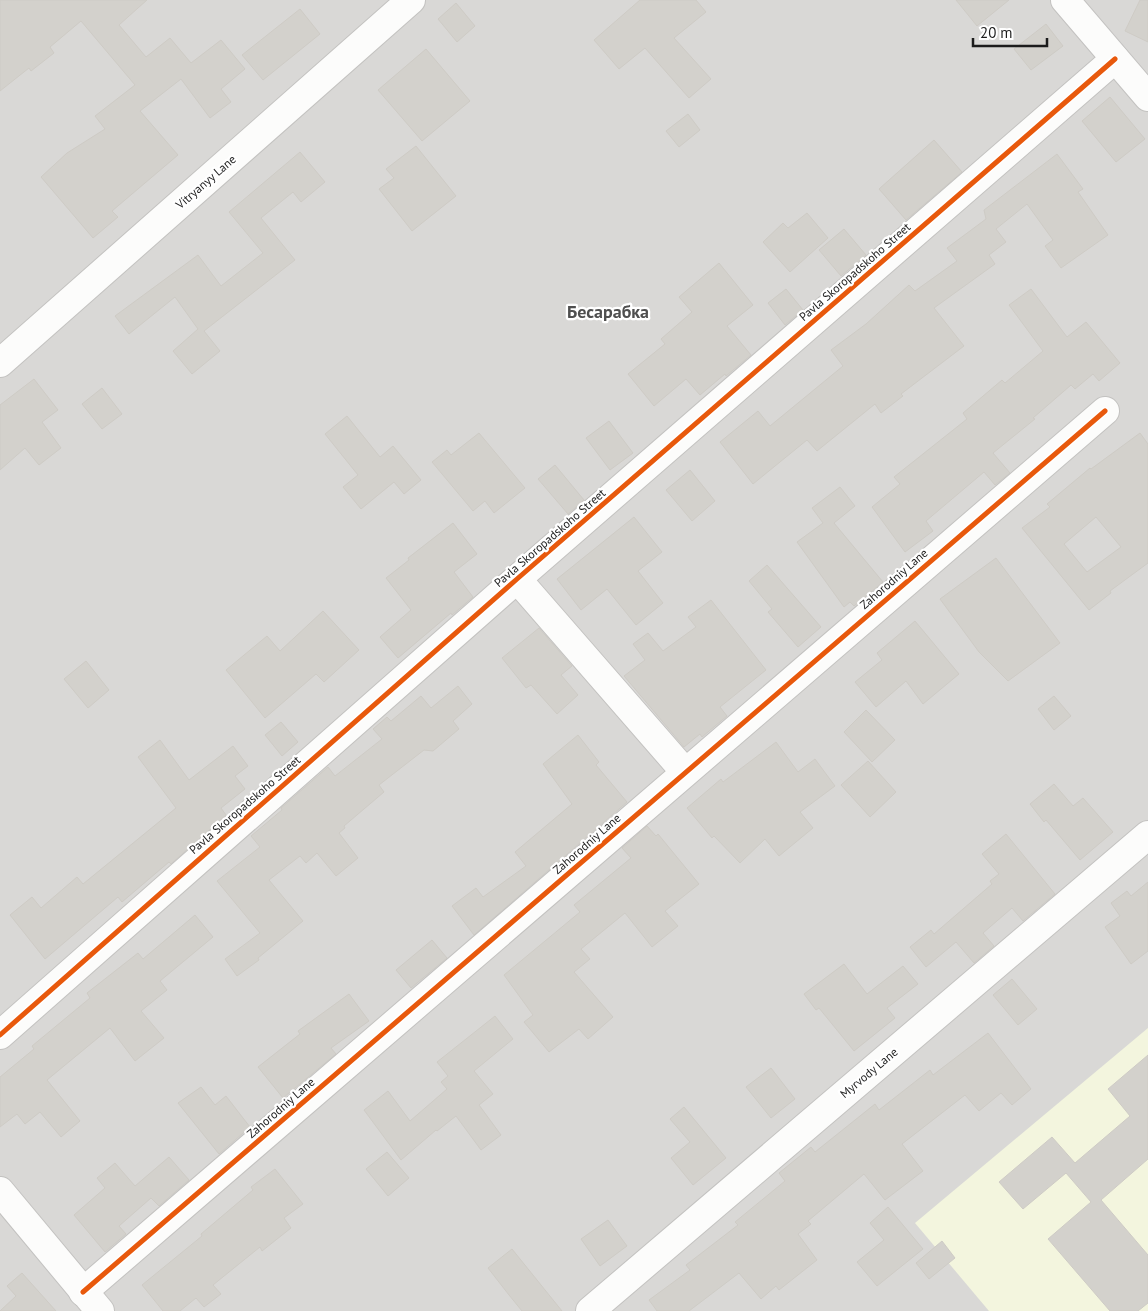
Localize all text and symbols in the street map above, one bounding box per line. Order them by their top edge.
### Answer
scale bar [973,15,1047,47]
text: 20 m [980,23,1013,42]
street label: Vitryanyy Lane [172,151,239,213]
street label: Pavla Skoropadskoho Street [796,219,913,324]
district label: Бесарабка [567,300,649,323]
street label: Pavla Skoropadskoho Street [491,485,608,590]
street label: Zahorodniy Lane [857,545,931,612]
street label: Pavla Skoropadskoho Street [186,752,303,857]
street label: Zahorodniy Lane [550,810,624,877]
street label: Myrvody Lane [837,1044,901,1101]
street label: Zahorodniy Lane [244,1074,318,1141]

